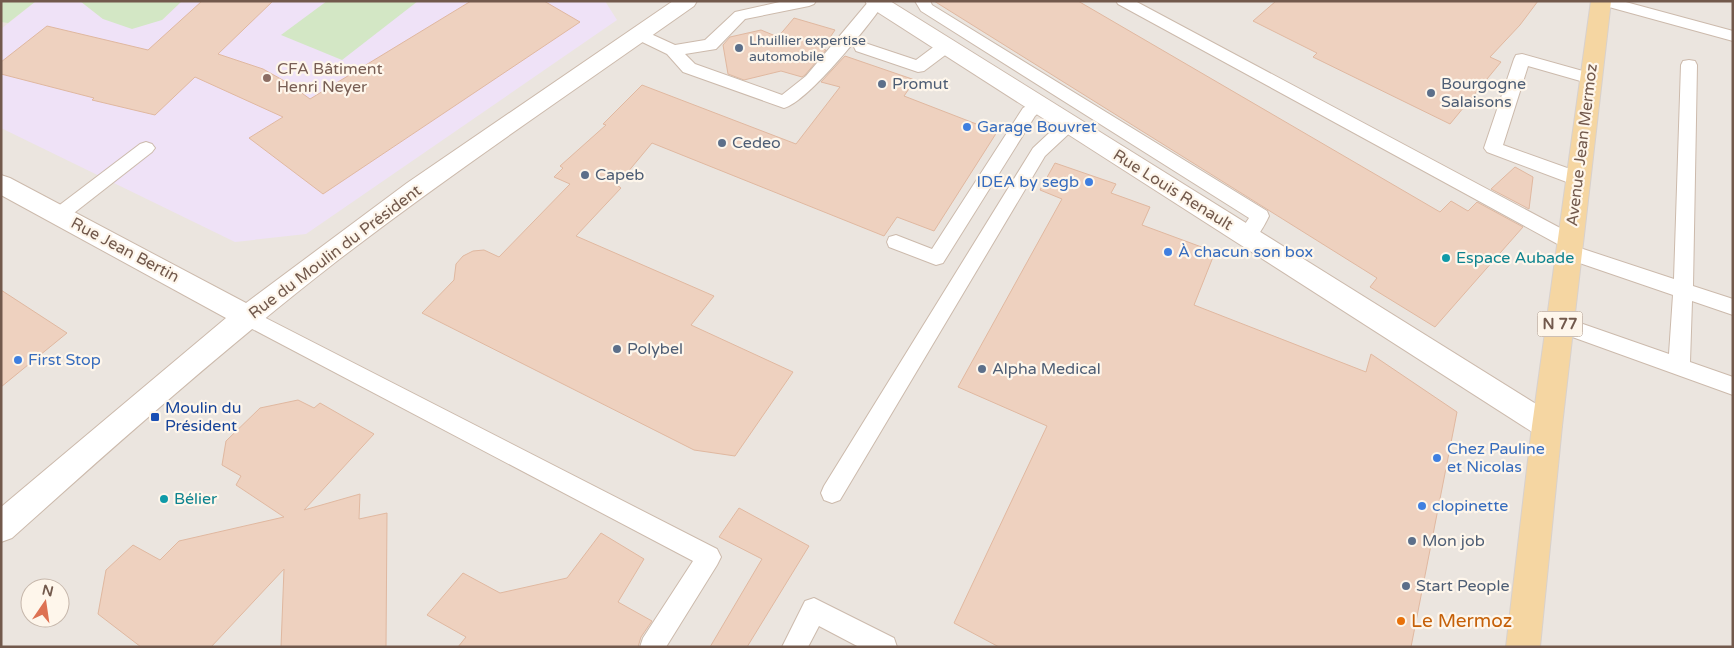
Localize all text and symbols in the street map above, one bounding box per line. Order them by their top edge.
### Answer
place label: Lhuillier expertise automobile [749,32,866,65]
marker: Lhuillier expertise automobile [733,42,745,54]
place label: CFA Bâtiment Henri Neyer [277,59,383,97]
street label: Avenue Jean Mermoz [1562,63,1602,227]
marker: CFA Bâtiment Henri Neyer [261,72,273,84]
place label: Promut [892,74,949,94]
place label: Bourgogne Salaisons [1441,74,1526,112]
marker: Promut [876,78,888,90]
marker: Bourgogne Salaisons [1425,87,1437,99]
place label: Garage Bouvret [977,117,1097,137]
marker: Garage Bouvret [961,121,973,133]
place label: Cedeo [732,133,781,153]
marker: Cedeo [716,137,728,149]
street label: Rue Louis Renault [1109,145,1237,235]
place label: Capeb [595,165,644,185]
marker: Capeb [579,169,591,181]
place label: IDEA by segb [976,172,1079,192]
marker: IDEA by segb [1083,176,1095,188]
street label: Rue du Moulin du Président [245,181,425,323]
street label: Rue Jean Bertin [67,213,183,287]
place label: À chacun son box [1178,242,1313,262]
marker: À chacun son box [1162,246,1174,258]
place label: Espace Aubade [1456,248,1574,268]
marker: Espace Aubade [1440,252,1452,264]
road number: N 77 [1538,312,1582,336]
place label: Polybel [627,339,683,359]
marker: Polybel [611,343,623,355]
place label: First Stop [28,350,101,370]
marker: First Stop [12,354,24,366]
place label: Alpha Medical [992,359,1101,379]
marker: Alpha Medical [976,363,988,375]
place label: Moulin du Président [165,398,241,436]
marker: Moulin du Président [149,411,161,423]
place label: Chez Pauline et Nicolas [1447,439,1545,477]
marker: Chez Pauline et Nicolas [1431,452,1443,464]
place label: Bélier [174,489,218,509]
marker: Bélier [158,493,170,505]
place label: clopinette [1432,496,1508,516]
marker: clopinette [1416,500,1428,512]
place label: Mon job [1422,531,1485,551]
marker: Mon job [1406,535,1418,547]
place label: Start People [1416,576,1509,596]
north arrow [20,578,70,628]
marker: Start People [1400,580,1412,592]
text: N [40,581,55,600]
place label: Le Mermoz [1411,610,1512,632]
marker: Le Mermoz [1395,615,1407,627]

